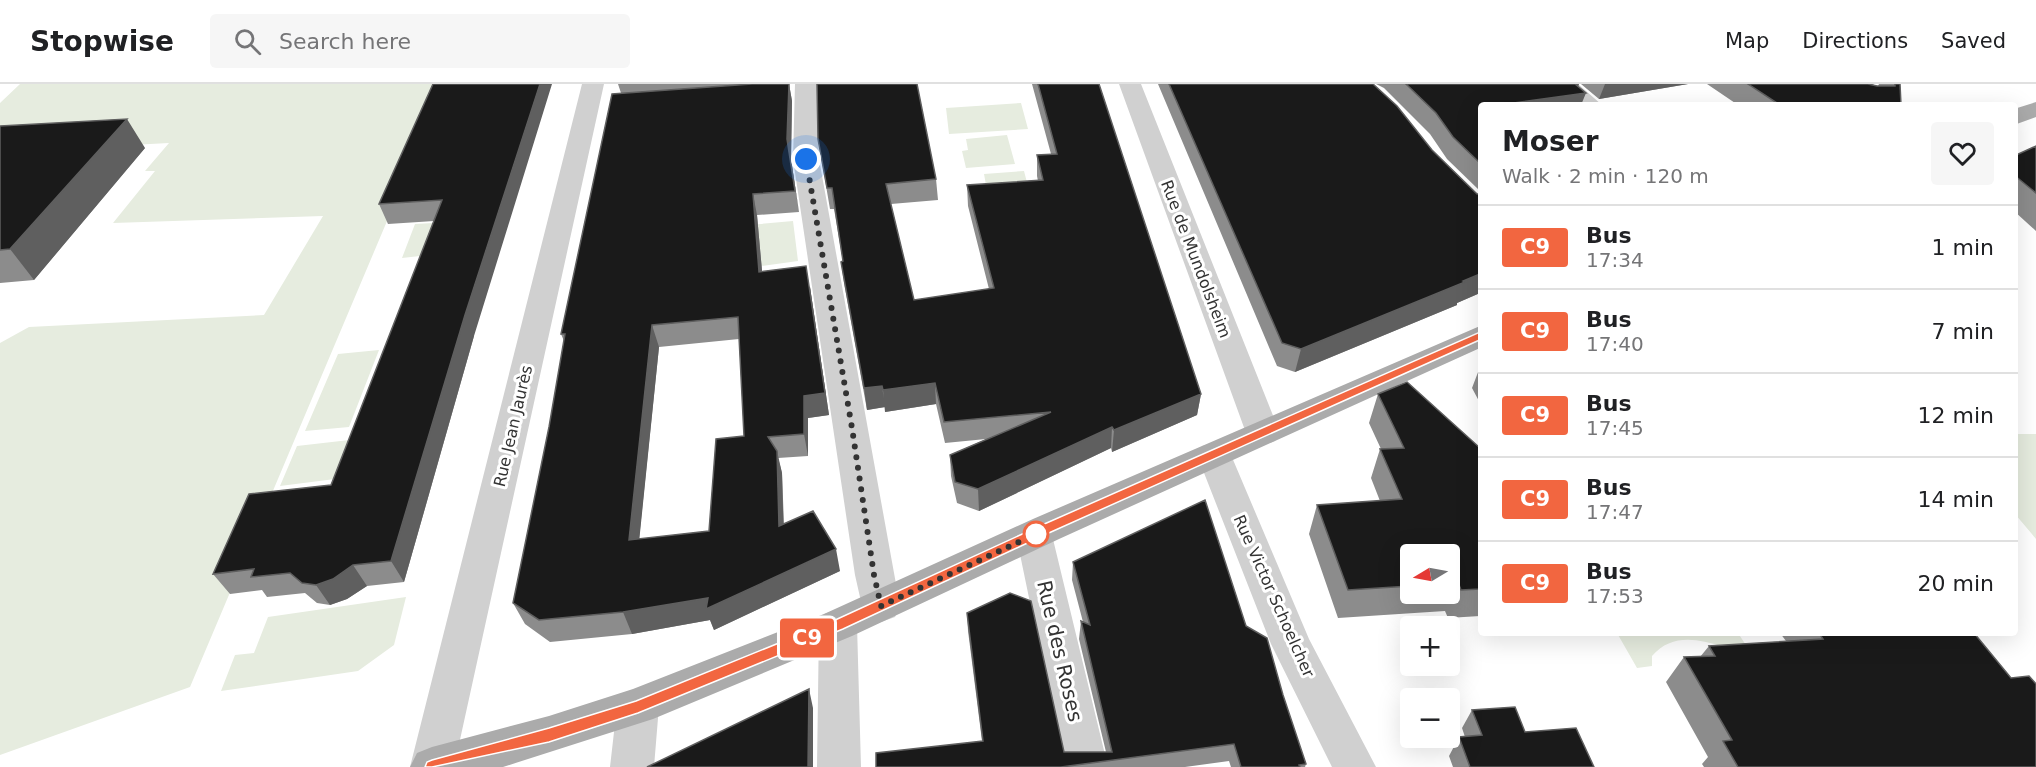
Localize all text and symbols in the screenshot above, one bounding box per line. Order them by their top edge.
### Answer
search box [210,14,630,68]
text: Stopwise [30,25,174,58]
icon: search [231,25,264,58]
text: Search here [279,29,411,54]
text: Map [1725,29,1769,53]
text: Directions [1802,29,1908,53]
text: Saved [1941,29,2006,53]
button: heart [1931,122,1994,185]
text: Moser [1502,125,1599,158]
your location [791,144,821,174]
text: Walk · 2 min · 120 m [1502,164,1709,188]
street label: Rue de Mundolsheim [1157,177,1235,341]
text: Bus [1586,223,1632,248]
text: C9 [1520,235,1550,259]
text: 1 min [1932,235,1994,260]
text: 17:34 [1586,248,1644,272]
text: Bus [1586,307,1632,332]
text: C9 [1520,319,1550,343]
text: 7 min [1932,319,1994,344]
text: 17:40 [1586,332,1644,356]
street label: Rue Jean Jaurès [490,363,536,489]
text: Bus [1586,391,1632,416]
text: C9 [1520,403,1550,427]
text: 12 min [1918,403,1994,428]
text: 17:45 [1586,416,1644,440]
text: Bus [1586,475,1632,500]
text: C9 [1520,487,1550,511]
text: 14 min [1918,487,1994,512]
text: 17:47 [1586,500,1644,524]
street label: Rue Victor Schoelcher [1230,512,1319,680]
unlabelled marker [1023,521,1049,547]
north arrow [1400,544,1460,604]
map controls [1400,544,1460,748]
text: Bus [1586,559,1632,584]
text: C9 [1520,571,1550,595]
text: 20 min [1918,571,1994,596]
street label: Rue des Roses [1032,578,1088,724]
text: 17:53 [1586,584,1644,608]
button: + [1400,616,1460,676]
line badge: C9 [780,618,834,658]
text: C9 [792,626,822,650]
button: − [1400,688,1460,748]

